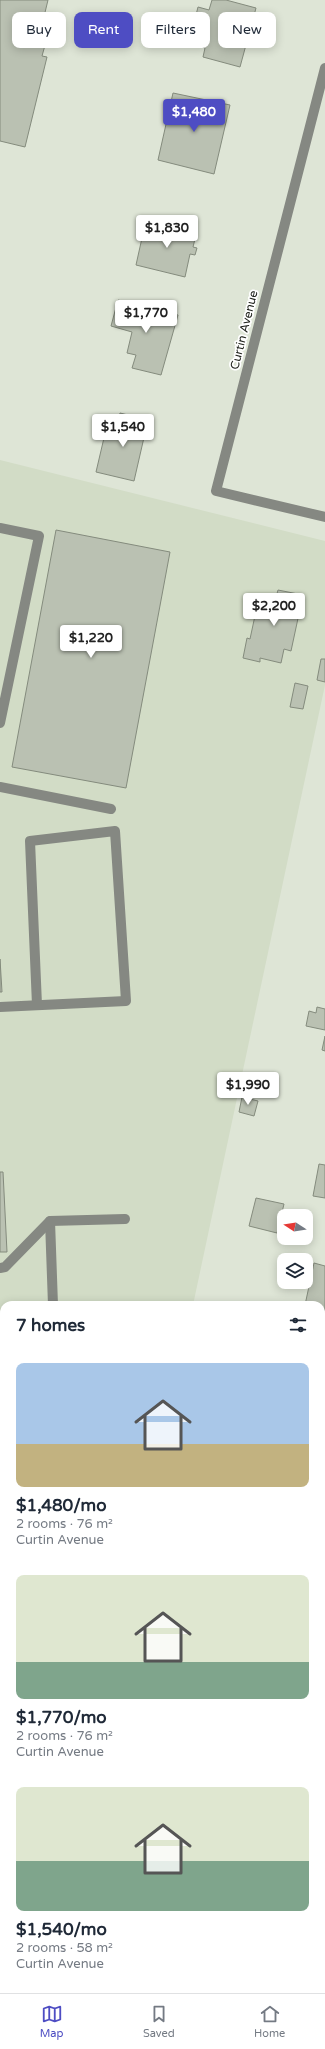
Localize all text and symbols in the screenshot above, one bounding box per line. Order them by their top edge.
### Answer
chip: Buy [12,12,66,48]
chip: Rent [74,12,133,48]
chip: Filters [141,12,210,48]
chip: New [218,12,276,48]
pin: $1,480 [161,99,227,133]
text: $1,480 [172,104,216,120]
pin: $1,830 [134,215,200,249]
text: $1,830 [145,220,189,236]
street label: Curtin Avenue [227,289,261,371]
pin: $1,770 [113,300,179,334]
text: $1,770 [124,305,168,321]
pin: $1,540 [90,414,156,448]
text: $1,540 [101,419,145,435]
pin: $2,200 [241,593,307,627]
text: $2,200 [252,598,296,614]
pin: $1,220 [58,625,124,659]
text: $1,220 [69,630,113,646]
pin: $1,990 [215,1072,281,1106]
text: $1,990 [226,1077,270,1093]
north arrow [277,1209,313,1245]
map controls [277,1209,313,1289]
button: layers [277,1253,313,1289]
icon: filters [287,1314,309,1336]
text: 7 homes [16,1315,85,1336]
icon: home [127,1389,199,1461]
text: $1,480/mo [16,1495,106,1516]
text: 2 rooms · 76 m² [16,1516,113,1532]
text: Curtin Avenue [16,1532,104,1548]
icon: home [127,1601,199,1673]
text: $1,770/mo [16,1707,107,1728]
text: 2 rooms · 76 m² [16,1728,113,1744]
text: Curtin Avenue [16,1744,104,1760]
icon: home [127,1813,199,1885]
text: $1,540/mo [16,1919,107,1940]
text: 2 rooms · 58 m² [16,1940,113,1956]
text: Curtin Avenue [16,1956,104,1972]
tab: Map [40,2003,63,2040]
tab: Saved [143,2003,175,2040]
tab: Home [254,2003,285,2040]

